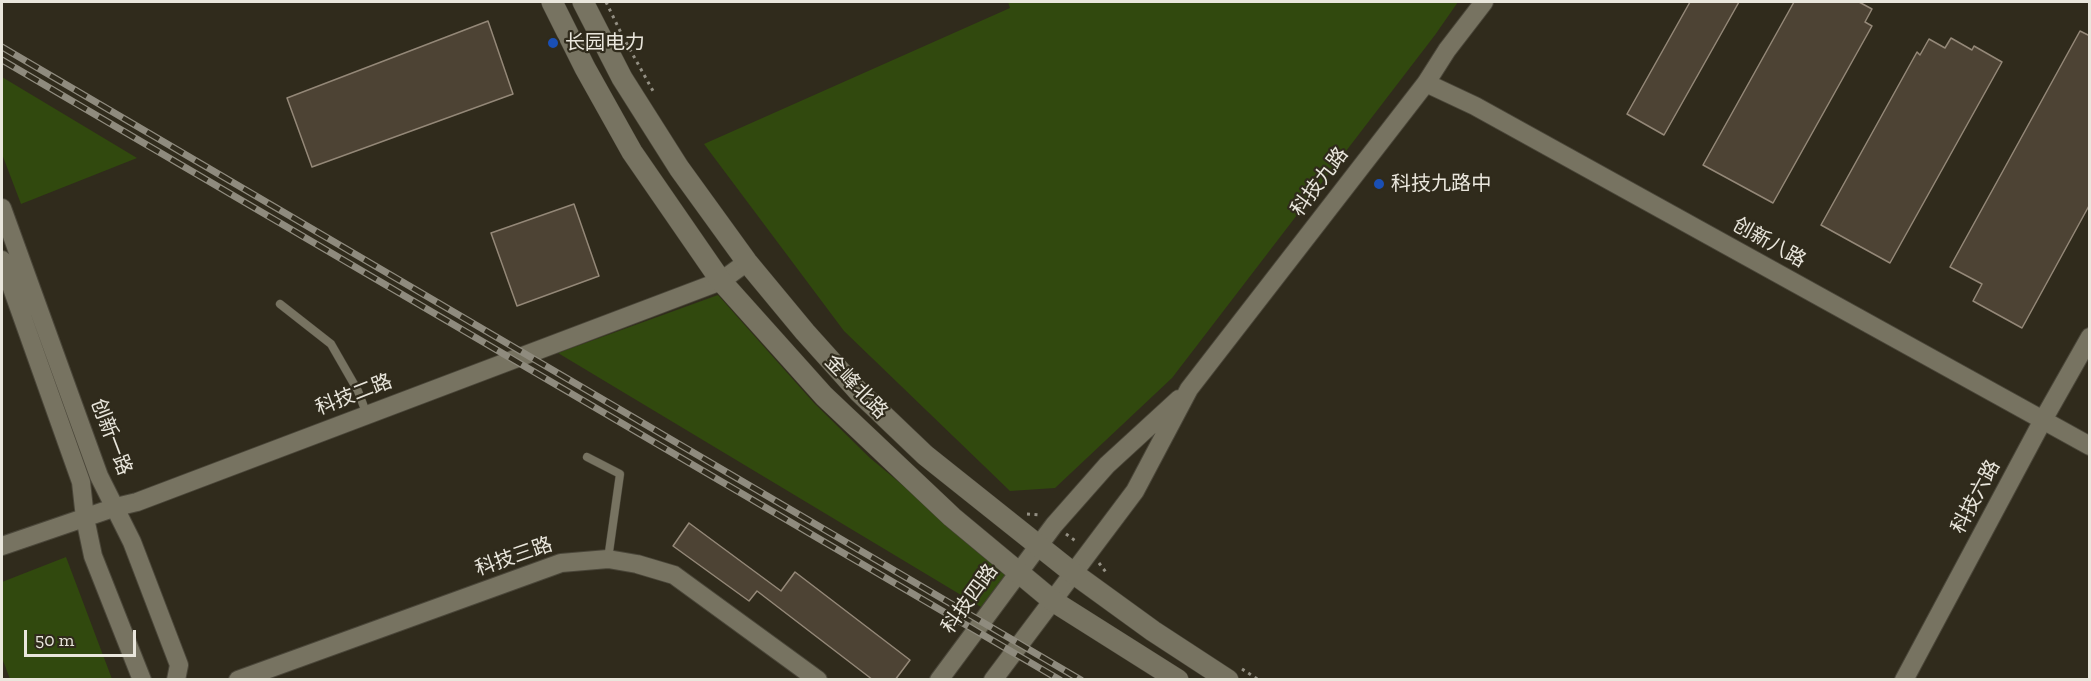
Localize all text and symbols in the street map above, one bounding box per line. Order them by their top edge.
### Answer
place label: 长园电力 [565,31,645,55]
marker: 长园电力 [546,36,560,50]
street label: 科技九路 [1286,143,1354,221]
place label: 科技九路中 [1391,172,1491,196]
marker: 科技九路中 [1372,177,1386,191]
street label: 创新八路 [1728,213,1810,273]
street label: 金峰北路 [820,350,892,424]
street label: 科技二路 [312,369,396,421]
street label: 创新一路 [85,395,137,479]
street label: 科技六路 [1947,456,2005,538]
street label: 科技三路 [472,533,556,581]
street label: 科技四路 [937,560,1003,638]
scale bar [27,618,140,656]
text: 50 m [35,629,74,651]

